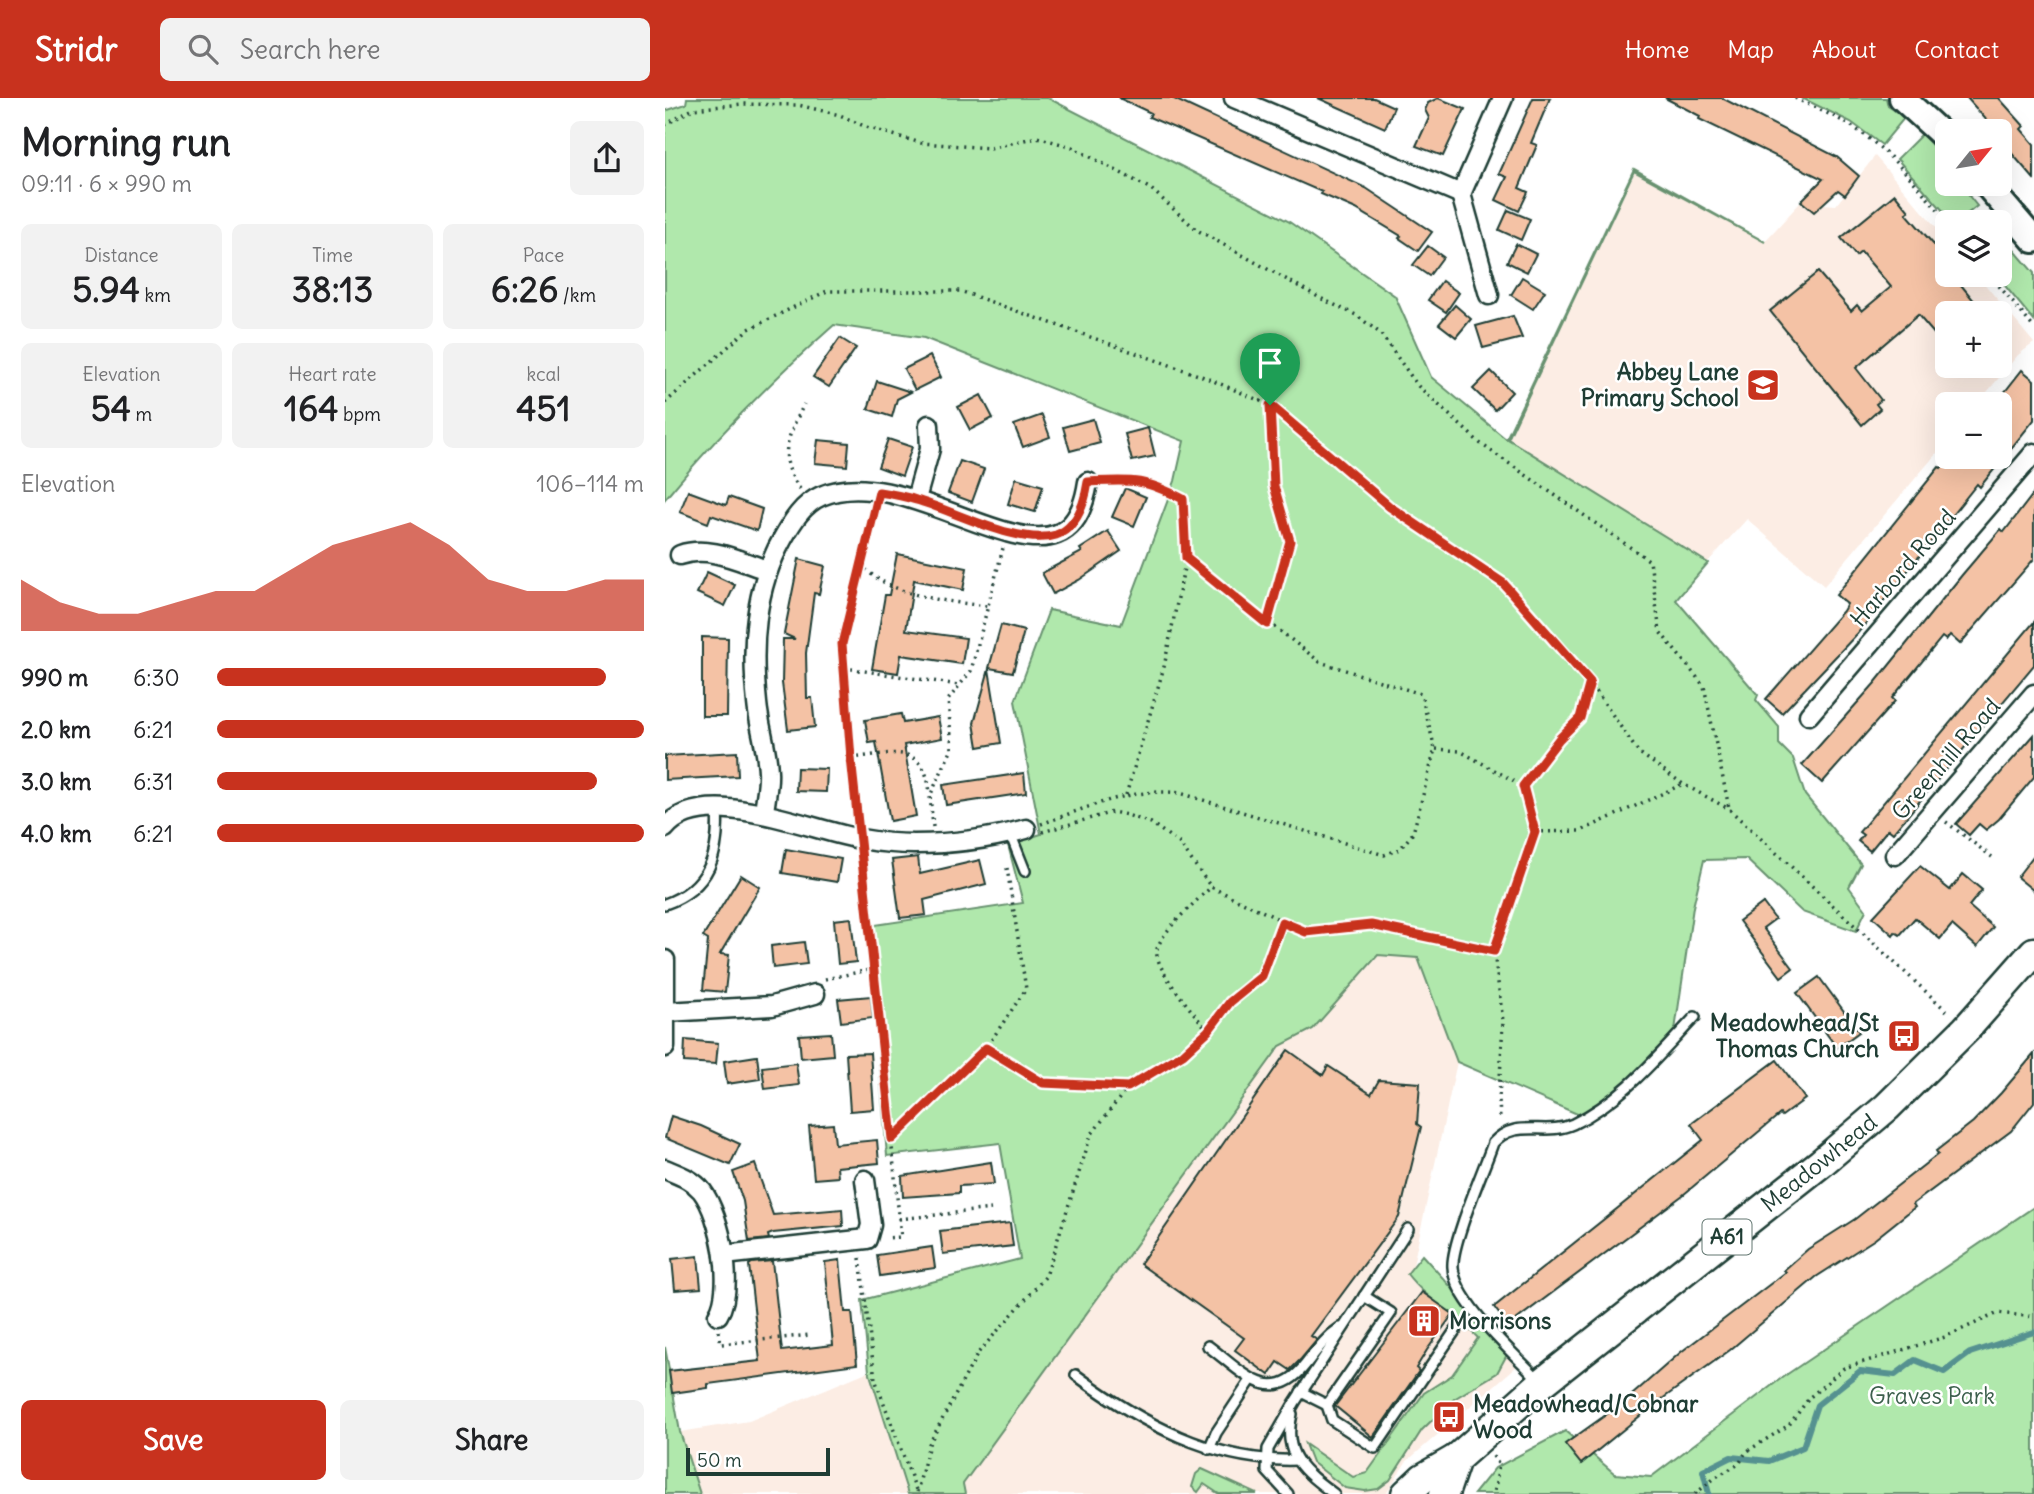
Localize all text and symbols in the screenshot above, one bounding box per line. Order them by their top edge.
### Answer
search box [160,18,650,81]
text: Stridr [35,28,118,70]
icon: search [184,30,222,68]
text: Search here [240,33,381,66]
text: Home [1625,34,1689,64]
text: Map [1727,34,1774,64]
text: About [1812,34,1876,64]
text: Contact [1914,34,1999,64]
text: Morning run [21,119,231,166]
north arrow [1935,119,2013,196]
map controls [1935,119,2012,469]
button: share [570,121,644,195]
text: 09:11 · 6 × 990 m [21,169,192,198]
button: layers [1935,210,2012,287]
text: Distance [84,243,159,267]
text: Time [312,243,353,267]
text: Pace [523,243,564,267]
text: 5.94 [72,267,140,311]
text: 38:13 [292,267,373,311]
text: 6:26 [491,267,558,311]
text: km [140,283,171,307]
text: /km [558,283,596,307]
button: + [1935,301,2012,378]
pin [1240,333,1300,405]
icon: arrive [1251,344,1289,382]
place label: Abbey Lane Primary School [1581,357,1739,412]
text: Elevation [83,362,160,386]
text: Heart rate [288,362,377,386]
text: kcal [526,362,561,386]
school or university icon: Abbey Lane Primary School [1744,366,1782,404]
text: 54 [91,386,131,430]
text: 164 [284,386,338,430]
text: 451 [516,386,571,430]
button: − [1935,392,2012,469]
text: m [131,402,152,426]
text: bpm [338,402,381,426]
text: Elevation [21,469,115,498]
text: 106–114 m [536,469,644,498]
street label: Harbord Road [1844,503,1962,633]
text: 990 m [21,663,88,692]
text: 6:30 [133,663,180,692]
street label: Greenhill Road [1885,692,2006,825]
text: 2.0 km [21,715,91,744]
text: 6:21 [133,715,173,744]
text: 3.0 km [21,767,91,796]
text: 6:31 [133,767,173,796]
text: 4.0 km [21,819,92,848]
text: 6:21 [133,819,173,848]
place label: Meadowhead/St Thomas Church [1710,1008,1879,1063]
bus stop icon: Meadowhead/St Thomas Church [1885,1017,1923,1055]
street label: Meadowhead [1755,1107,1882,1218]
road number: A61 [1703,1220,1751,1254]
building icon: Morrisons [1405,1302,1443,1340]
place label: Morrisons [1449,1306,1552,1335]
park label: Graves Park [1869,1381,1995,1410]
place label: Meadowhead/Cobnar Wood [1473,1389,1699,1444]
bus stop icon: Meadowhead/Cobnar Wood [1430,1398,1468,1436]
button: Save [21,1400,326,1480]
button: Share [340,1400,644,1480]
scale bar [686,1445,829,1477]
text: 50 m [697,1448,742,1472]

